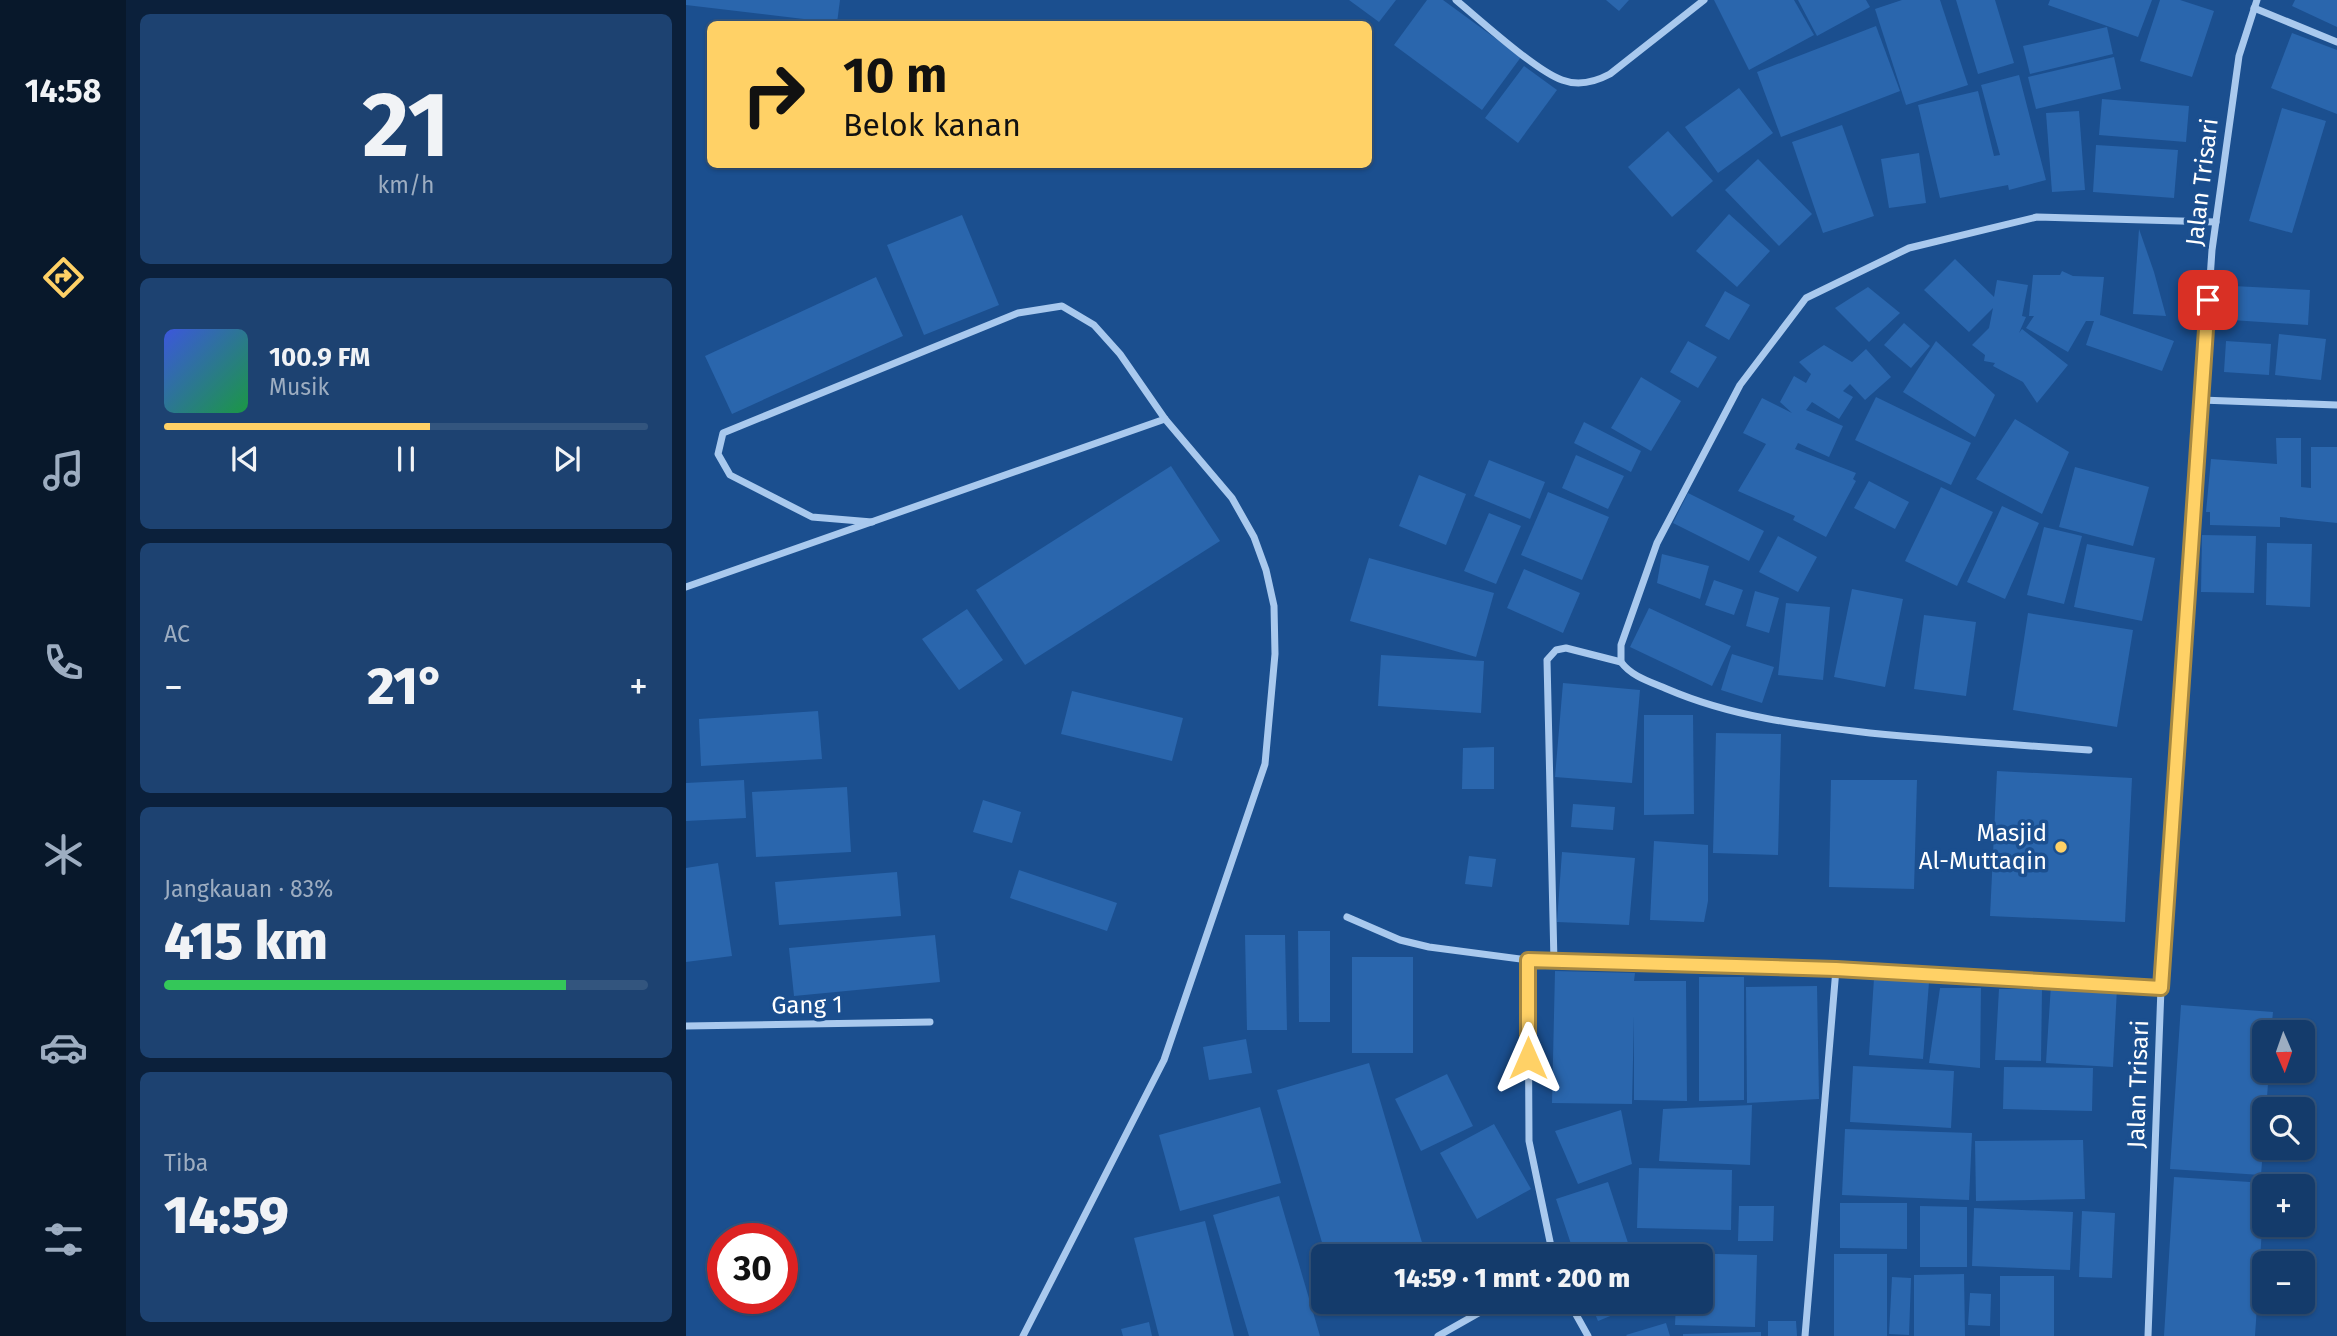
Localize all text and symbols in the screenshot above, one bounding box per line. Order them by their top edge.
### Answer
text: 10 m [843,46,947,105]
icon: right [728,49,819,140]
text: 21 [362,71,450,180]
text: 14:58 [25,72,101,110]
text: Belok kanan [843,106,1021,144]
street label: Jalan Trisari [2180,117,2224,247]
text: km/h [378,171,434,199]
icon: directions [39,253,88,302]
pin [2178,270,2238,330]
icon: arrive [2189,281,2227,319]
text: 100.9 FM [269,342,370,373]
text: Musik [269,373,329,401]
icon: previous [226,440,264,478]
icon: pause [387,440,425,478]
icon: next [548,440,586,478]
icon: music [39,446,88,495]
text: AC [164,620,190,648]
icon: phone [39,638,88,687]
text: 21° [367,655,445,718]
text: − [164,664,183,710]
text: + [629,664,648,710]
place label: Masjid Al-Muttaqin [1919,819,2047,875]
icon: climate [39,830,88,879]
marker: Masjid Al-Muttaqin [2053,839,2069,855]
text: Jangkauan · 83% [164,875,333,903]
text: 415 km [164,910,328,973]
street label: Gang 1 [771,990,843,1020]
street label: Jalan Trisari [2122,1019,2154,1149]
north arrow [2252,1020,2315,1083]
map controls [2252,1020,2315,1314]
position arrow [1491,1021,1565,1095]
icon: car [39,1023,88,1072]
button: search [2252,1097,2315,1160]
text: Tiba [164,1149,208,1177]
button: + [2252,1174,2315,1237]
text: 14:59 [164,1184,289,1247]
icon: filters [39,1215,88,1264]
speed limit sign: 30 [707,1223,798,1314]
button: − [2252,1251,2315,1314]
text: 14:59 · 1 mnt · 200 m [1394,1263,1630,1294]

